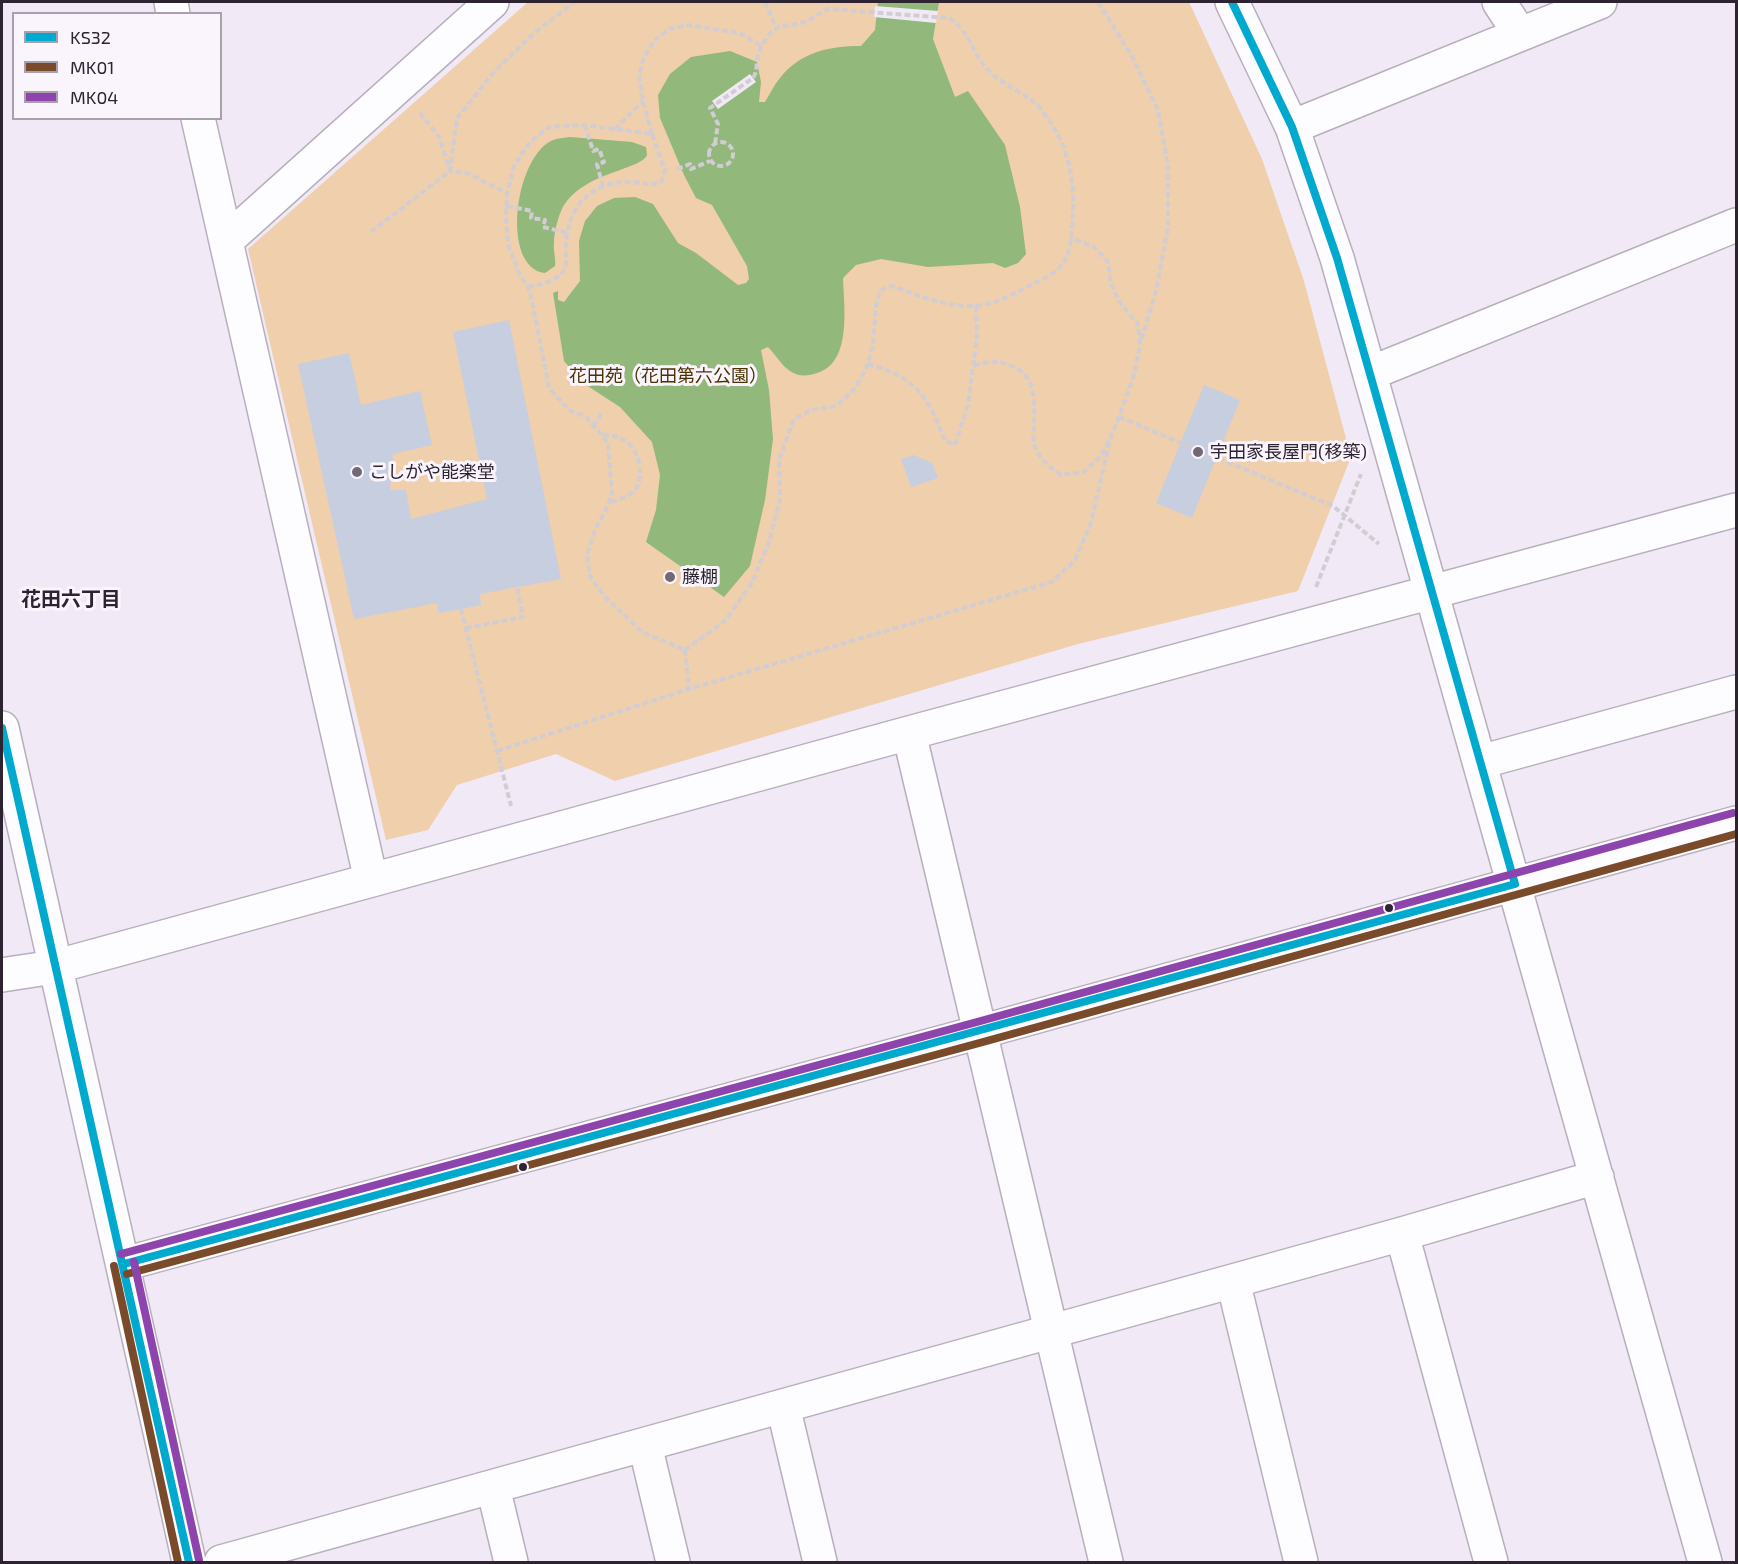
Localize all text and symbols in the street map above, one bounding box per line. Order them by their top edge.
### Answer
legend [12,12,222,120]
text: KS32 [70,26,111,48]
text: MK01 [70,56,114,78]
text: MK04 [70,86,118,108]
park label: 花田苑（花田第六公園） [569,365,767,387]
place label: 宇田家長屋門(移築) [1210,441,1367,463]
marker: 宇田家長屋門(移築) [1191,445,1205,459]
place label: こしがや能楽堂 [369,461,495,483]
marker: こしがや能楽堂 [350,465,364,479]
place label: 藤棚 [682,566,718,588]
marker: 藤棚 [663,570,677,584]
district label: 花田六丁目 [21,587,121,611]
unlabelled marker [1383,902,1395,914]
unlabelled marker [517,1161,529,1173]

